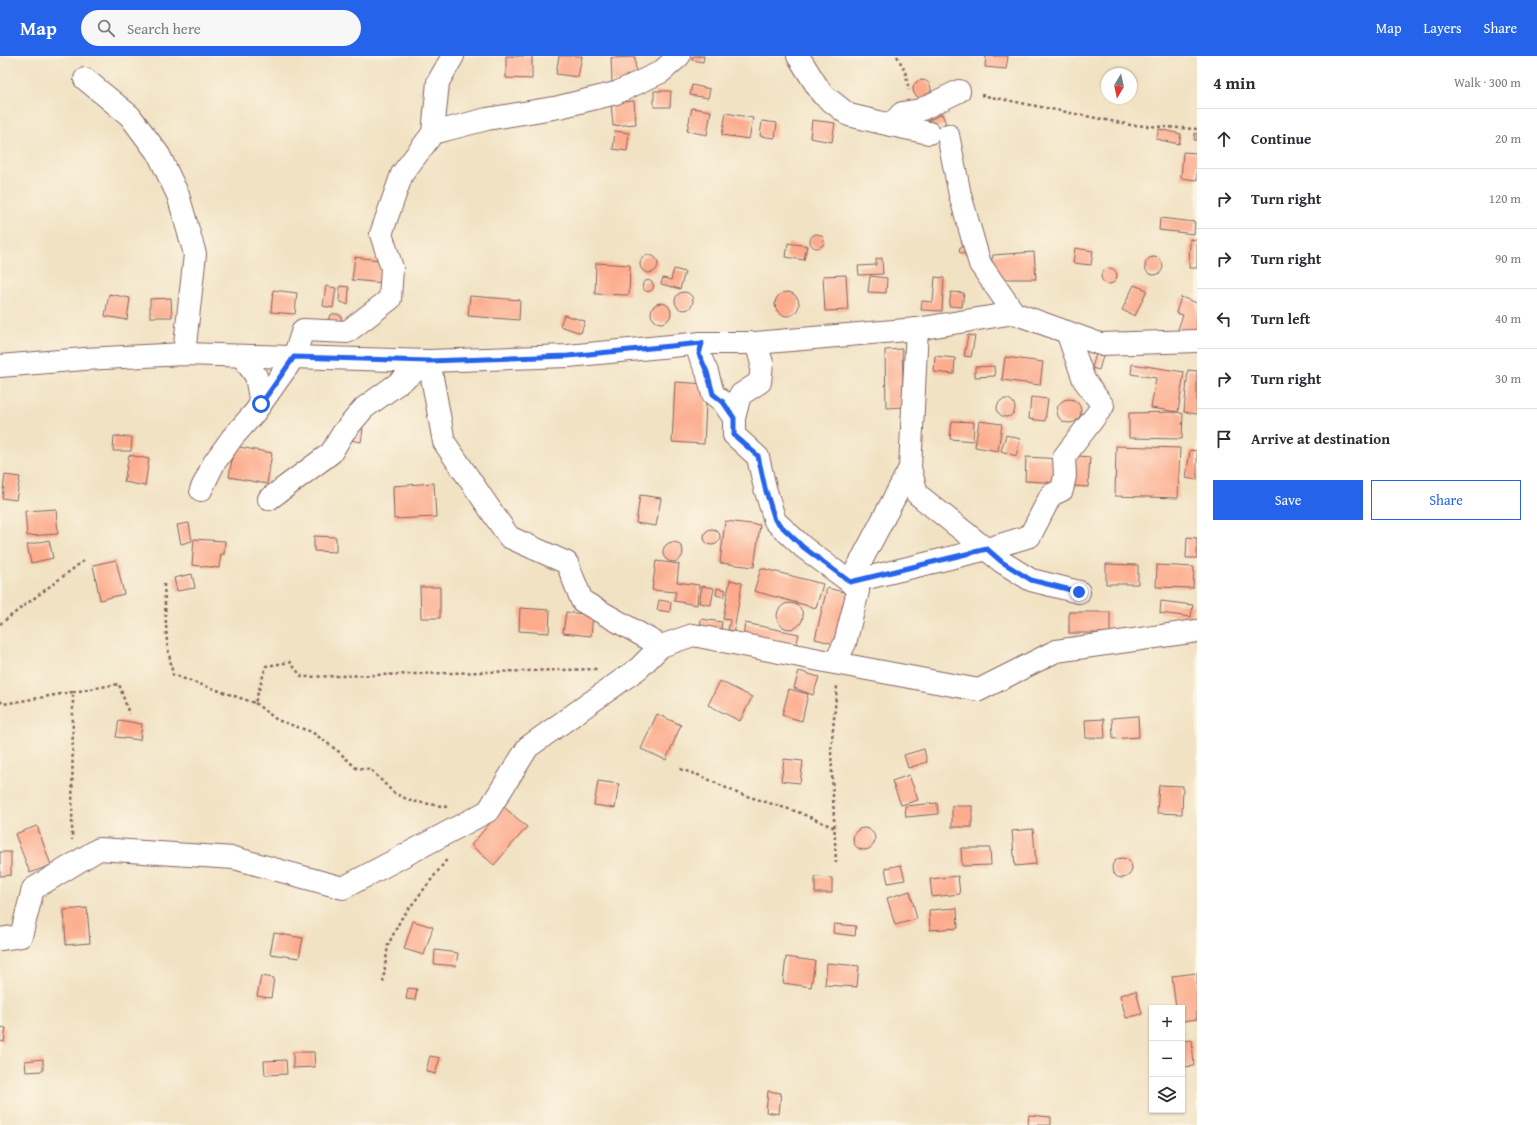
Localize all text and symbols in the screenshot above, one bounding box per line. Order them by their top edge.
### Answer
search box [81,10,361,46]
text: Map [20,14,57,42]
icon: search [95,17,117,39]
text: Search here [127,18,201,39]
text: Map [1376,18,1402,38]
text: Layers [1424,18,1462,38]
text: Share [1484,18,1517,38]
north arrow [1101,68,1137,104]
text: 4 min [1213,70,1255,95]
text: Walk · 300 m [1454,73,1521,92]
icon: ahead [1213,128,1235,150]
text: Continue [1251,128,1312,149]
text: 20 m [1495,129,1521,148]
icon: right [1213,188,1235,210]
text: Turn right [1251,188,1322,209]
text: 120 m [1489,189,1521,208]
icon: right [1213,248,1235,270]
text: Turn right [1251,248,1322,269]
text: 90 m [1495,249,1521,268]
icon: left [1213,308,1235,330]
text: Turn left [1251,308,1310,329]
text: 40 m [1495,309,1521,328]
icon: right [1213,368,1235,390]
text: Turn right [1251,368,1322,389]
text: 30 m [1495,369,1521,388]
route start [252,395,270,413]
icon: arrive [1213,428,1235,450]
text: Arrive at destination [1251,428,1390,449]
button: Save [1213,480,1363,520]
button: Share [1371,480,1521,520]
route end [1070,583,1088,601]
map controls [1149,1005,1185,1113]
button: + [1149,1005,1185,1041]
button: − [1149,1041,1185,1077]
button: layers [1149,1077,1185,1113]

